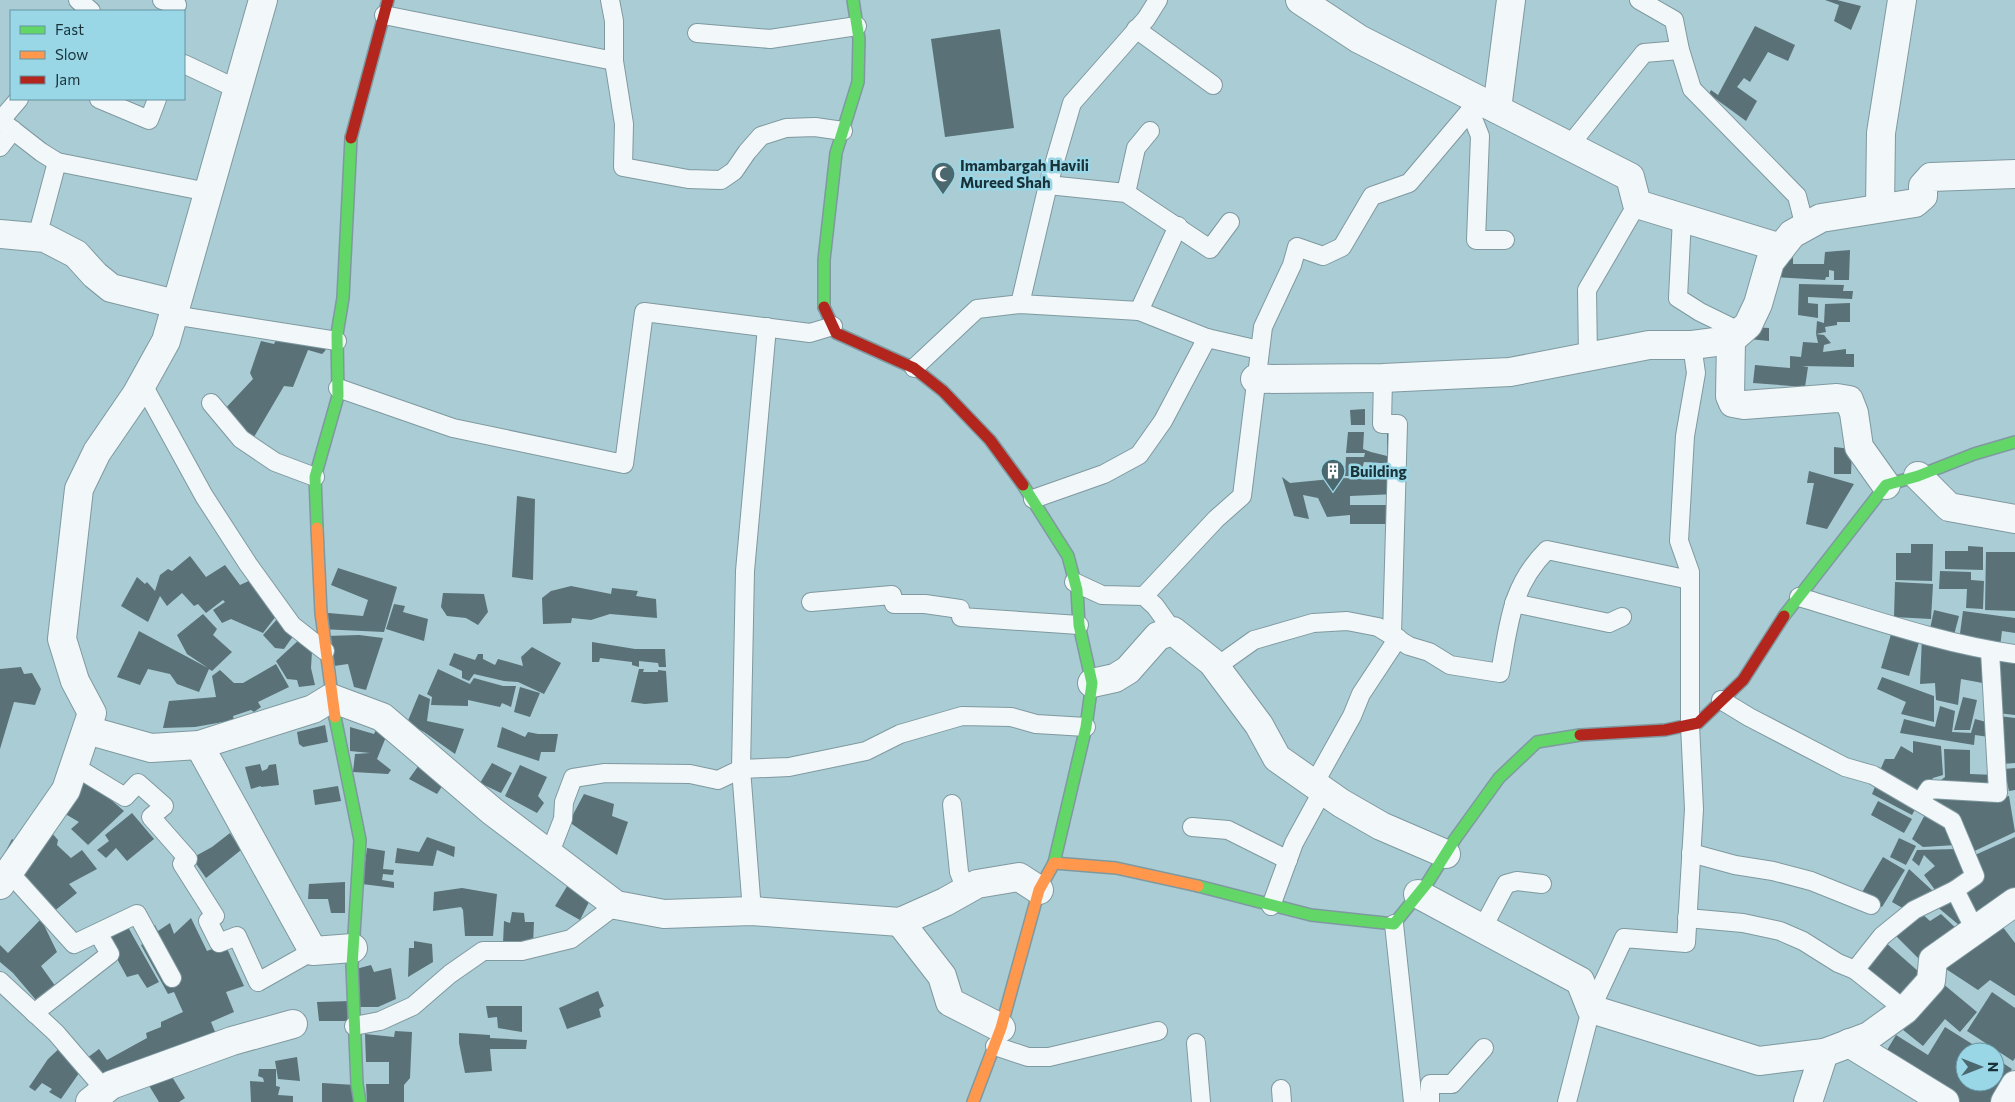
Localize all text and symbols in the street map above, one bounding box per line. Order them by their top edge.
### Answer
legend [10,10,185,100]
text: Fast [55,20,84,38]
text: Slow [55,45,88,63]
text: Jam [55,70,80,88]
place label: Imambargah Havili Mureed Shah [960,156,1089,191]
mosque icon: Imambargah Havili Mureed Shah [930,161,956,195]
building icon: Building [1320,458,1346,492]
place label: Building [1350,462,1407,480]
north arrow [1955,1042,2005,1092]
text: N [1985,1062,2002,1072]

